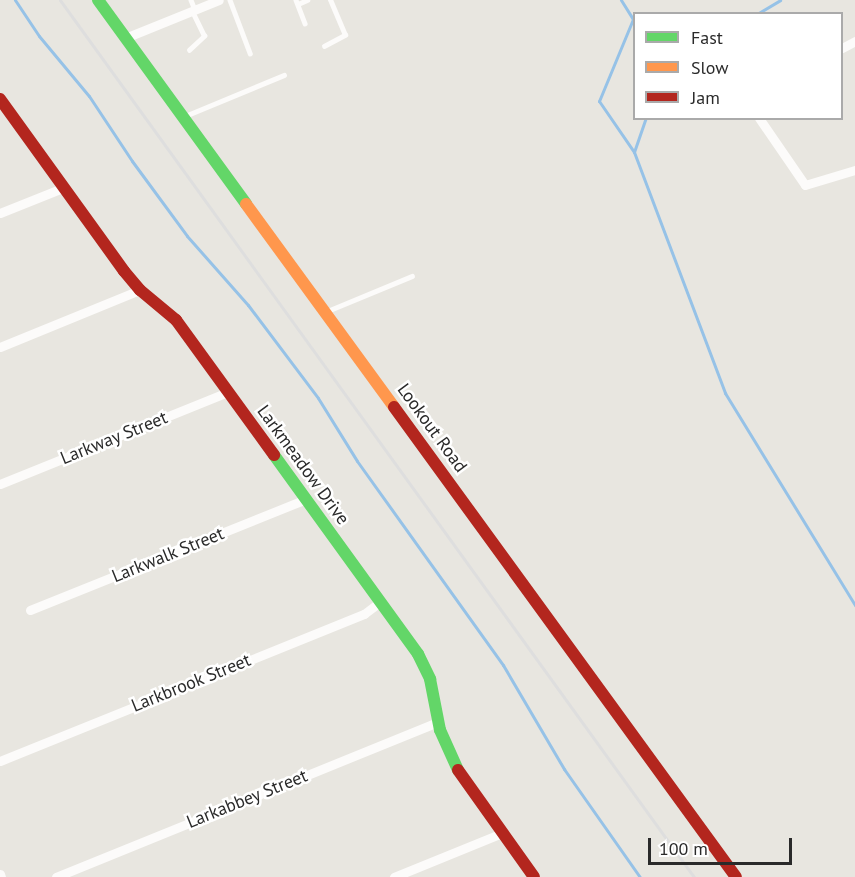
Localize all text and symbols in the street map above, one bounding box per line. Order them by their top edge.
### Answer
legend [633,12,843,120]
text: Fast [691,26,723,49]
text: Slow [691,56,729,79]
text: Jam [691,86,720,109]
street label: Lookout Road [393,379,471,477]
street label: Larkmeadow Drive [252,401,354,529]
street label: Larkway Street [57,407,171,469]
street label: Larkwalk Street [109,523,227,587]
street label: Larkbrook Street [128,649,254,717]
street label: Larkabbey Street [183,765,311,833]
scale bar [651,826,795,864]
text: 100 m [659,837,708,860]

